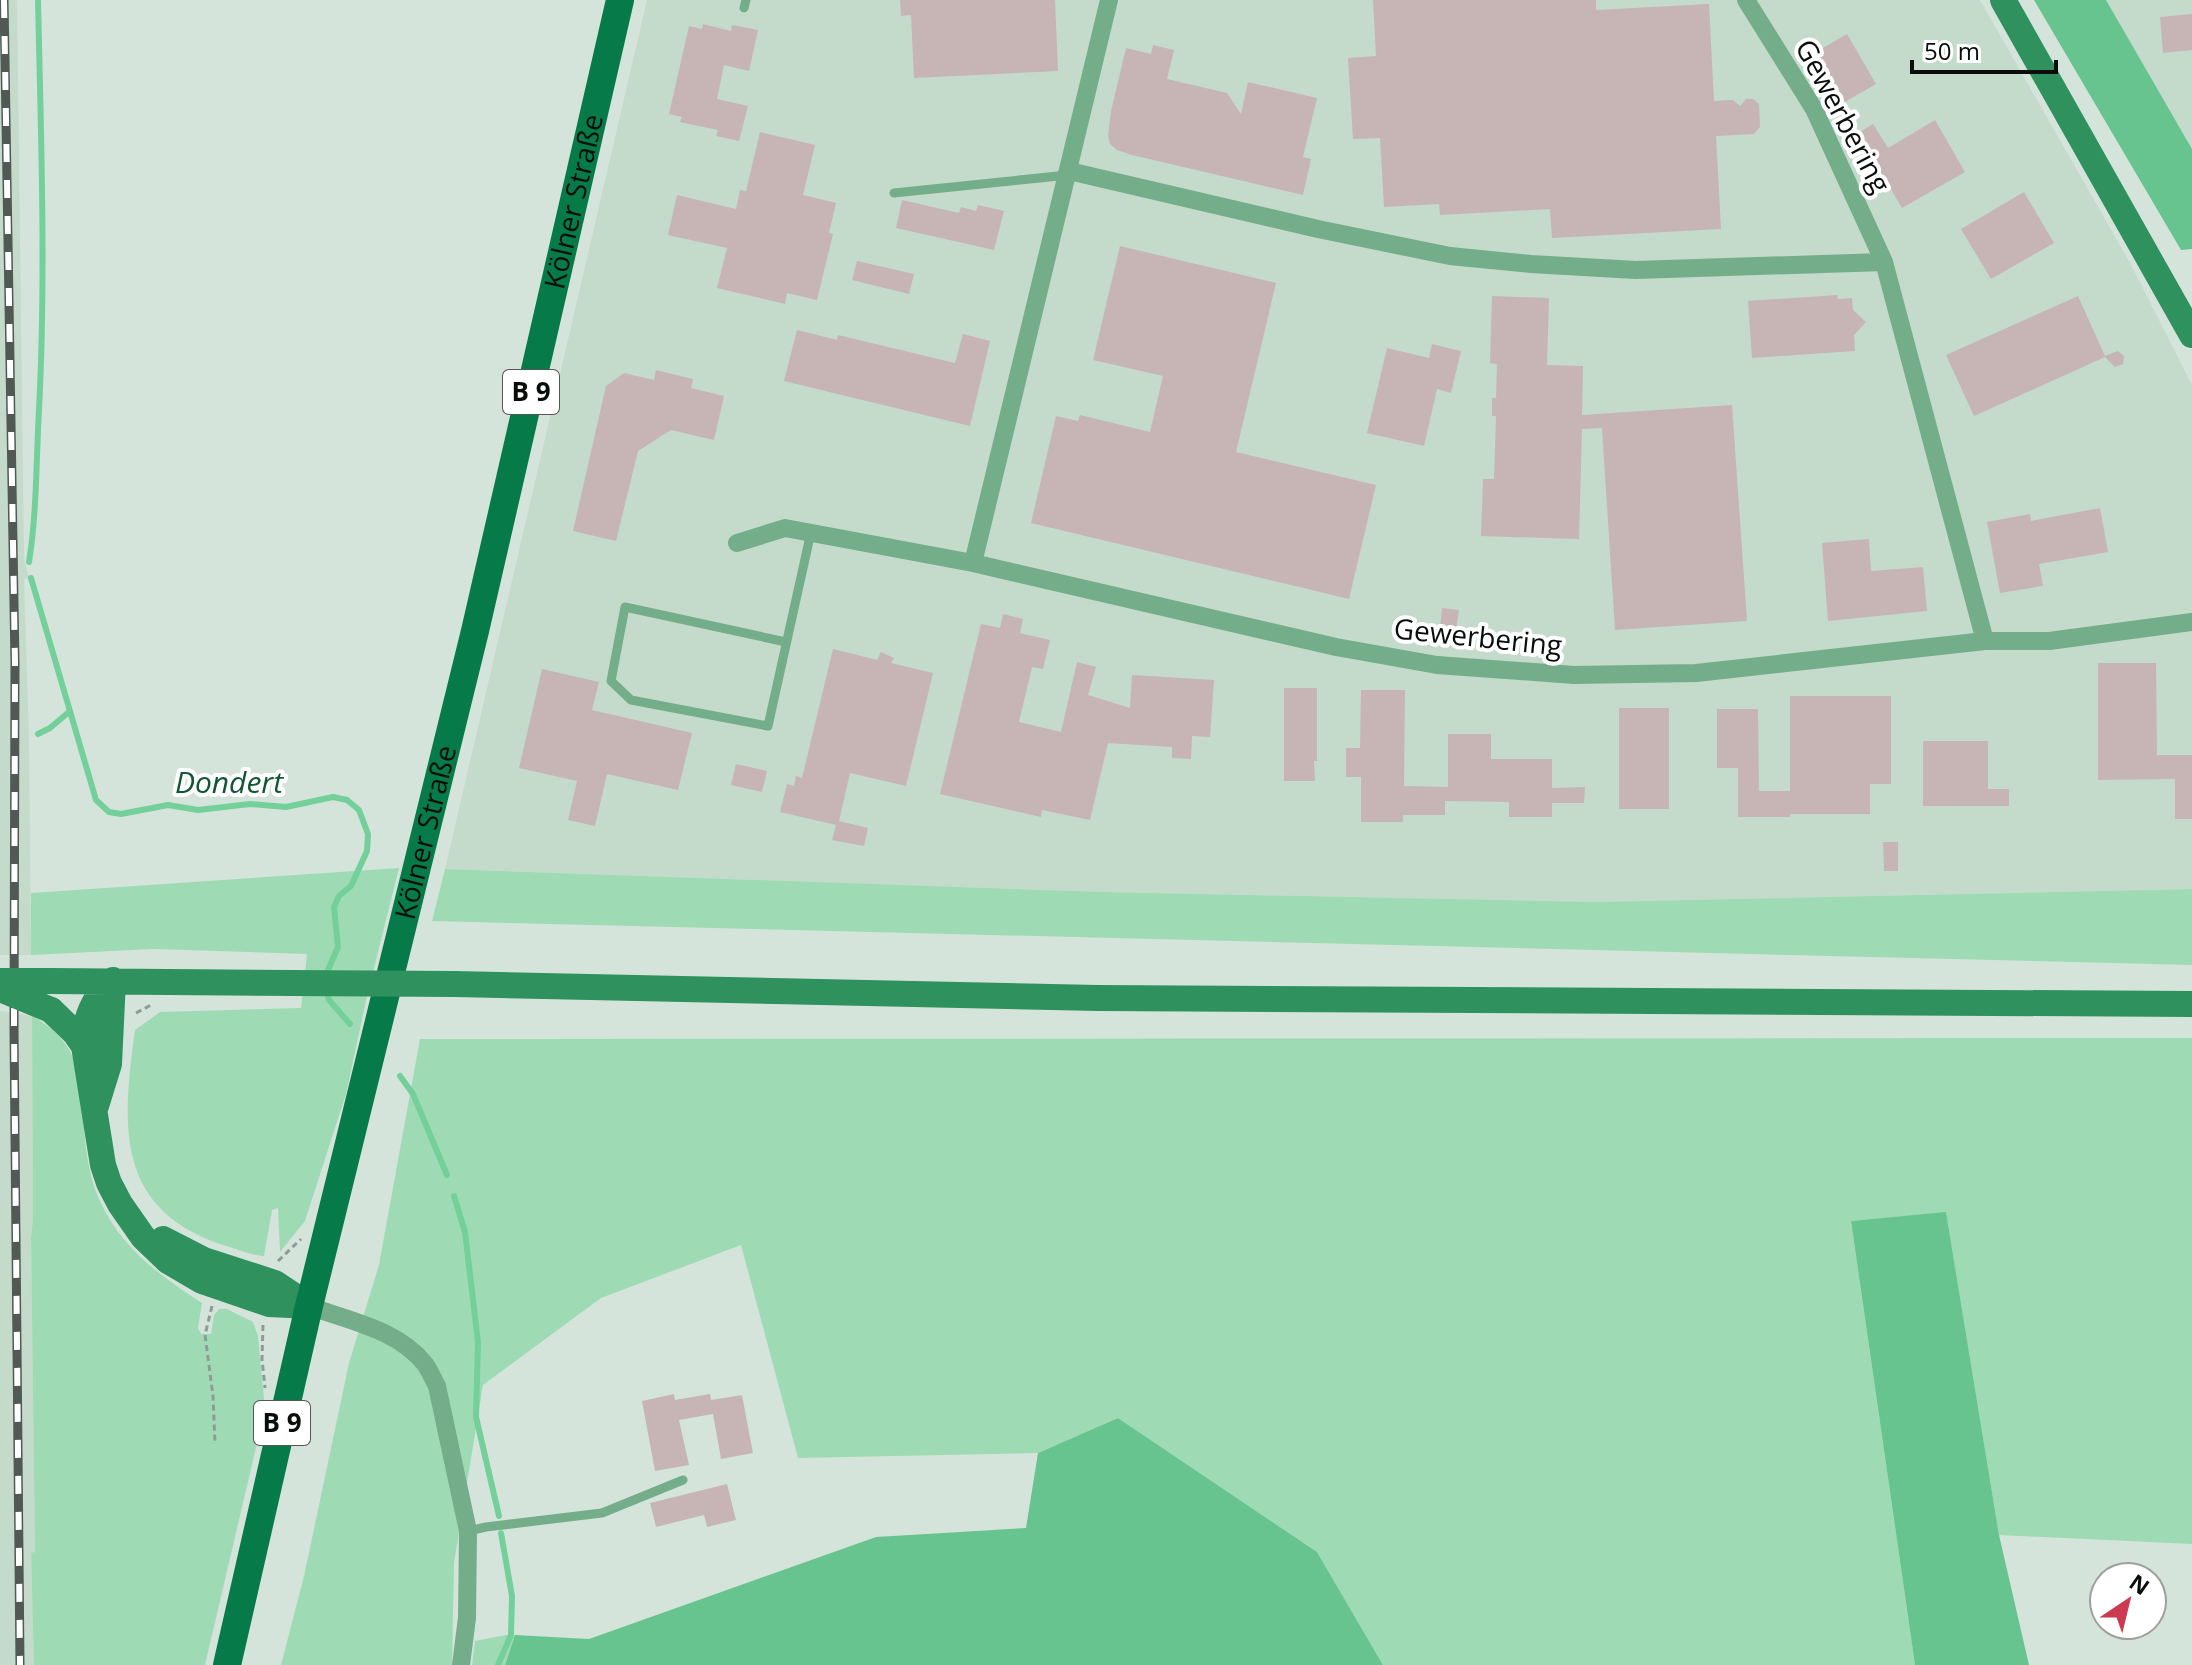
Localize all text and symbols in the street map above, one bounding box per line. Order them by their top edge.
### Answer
scale bar [1912,24,2056,74]
street label: Gewerbering [1788,32,1900,199]
text: 50 m [1924,34,1980,67]
street label: Kölner Straße [534,110,611,292]
road number: B 9 [503,370,559,414]
street label: Gewerbering [1392,608,1564,664]
street label: Kölner Straße [385,741,464,923]
water label: Dondert [175,761,284,802]
road number: B 9 [254,1401,310,1445]
north arrow [2088,1561,2168,1641]
text: N [2124,1566,2156,1601]

